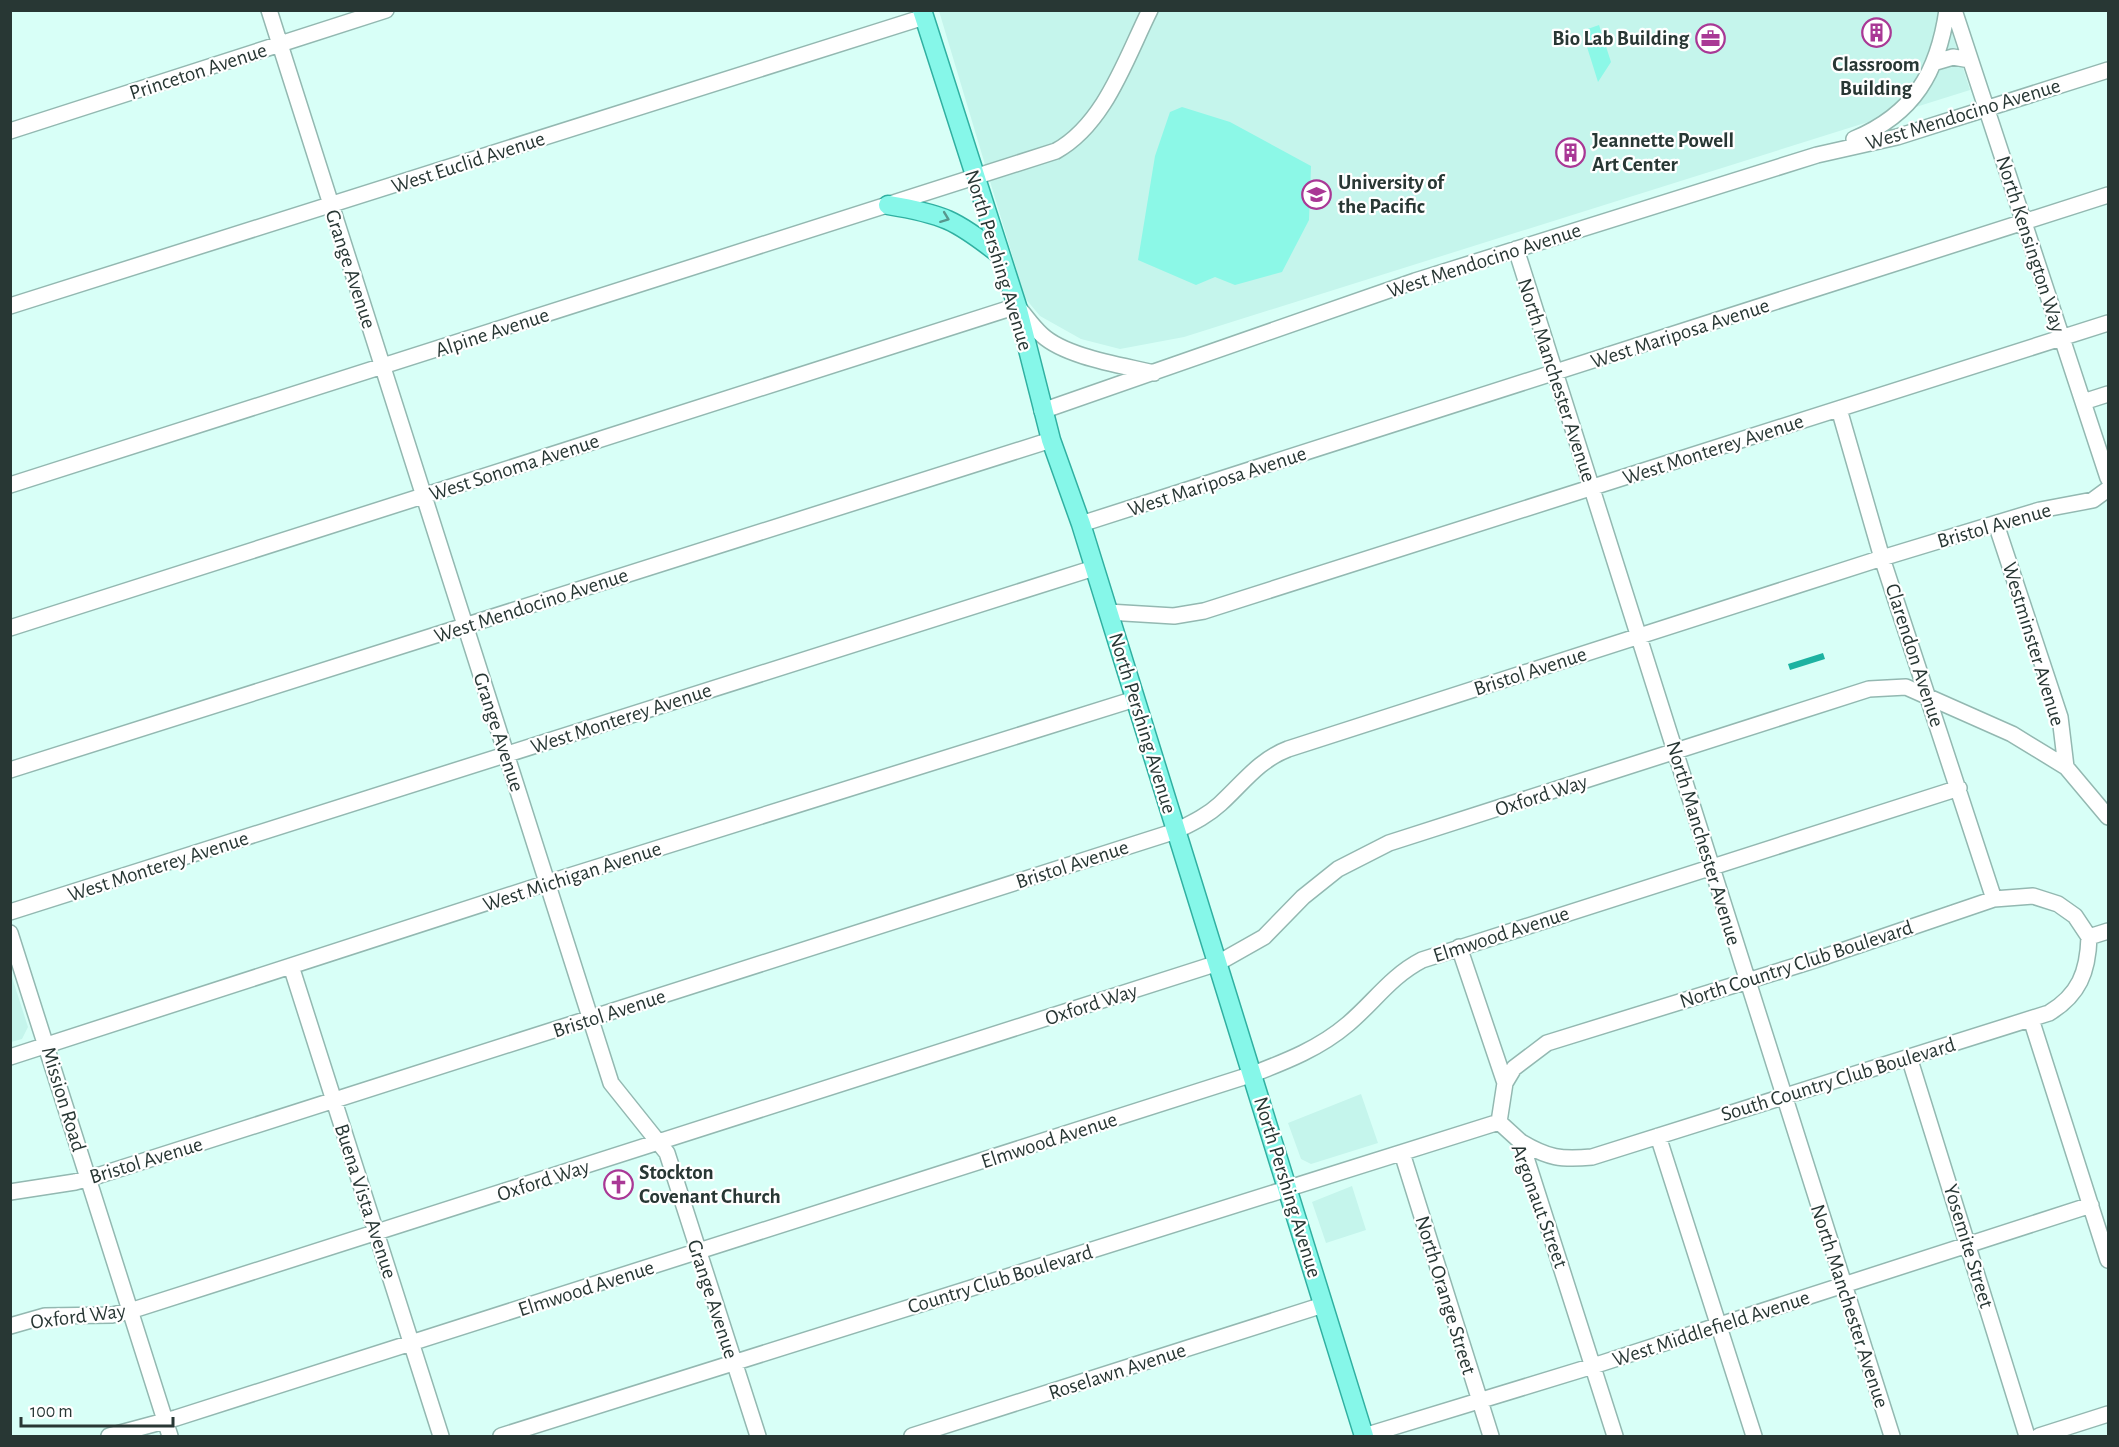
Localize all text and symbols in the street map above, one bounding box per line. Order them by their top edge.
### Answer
building icon: Classroom Building [1860,17,1892,49]
office icon: Bio Lab Building [1694,22,1726,54]
place label: Bio Lab Building [1552,28,1689,49]
street label: Princeton Avenue [127,39,269,104]
place label: Classroom Building [1832,54,1920,99]
street label: West Mendocino Avenue [1863,75,2063,154]
street label: West Euclid Avenue [389,128,547,197]
place label: Jeannette Powell Art Center [1592,130,1734,175]
building icon: Jeannette Powell Art Center [1555,136,1587,168]
street label: North Kensington Way [1992,153,2069,335]
street label: North Pershing Avenue [961,167,1036,353]
place label: University of the Pacific [1338,172,1446,217]
school or university icon: University of the Pacific [1301,178,1333,210]
street label: Grange Avenue [321,207,380,331]
one-way arrow [939,211,950,223]
street label: West Mendocino Avenue [1385,219,1584,302]
street label: North Manchester Avenue [1514,276,1599,484]
street label: West Mariposa Avenue [1588,295,1772,372]
street label: Alpine Avenue [433,304,552,361]
street label: West Monterey Avenue [1620,410,1806,489]
street label: West Sonoma Avenue [427,430,602,505]
street label: West Mariposa Avenue [1125,443,1309,520]
street label: Bristol Avenue [1935,499,2053,552]
street label: Westminster Avenue [1999,560,2068,729]
street label: West Mendocino Avenue [432,564,631,647]
street label: Clarendon Avenue [1881,581,1948,729]
street label: North Pershing Avenue [1105,630,1180,816]
street label: Bristol Avenue [1471,643,1589,700]
street label: Grange Avenue [469,670,528,794]
street label: West Monterey Avenue [528,679,714,758]
street label: North Manchester Avenue [1662,738,1745,948]
street label: Oxford Way [1492,771,1590,820]
street label: West Monterey Avenue [65,827,251,906]
street label: Bristol Avenue [1013,836,1131,893]
street label: West Michigan Avenue [480,838,664,915]
street label: Elmwood Avenue [1431,903,1572,966]
street label: North Country Club Boulevard [1677,917,1915,1012]
street label: Oxford Way [1042,980,1140,1029]
street label: Bristol Avenue [550,985,668,1042]
street label: South Country Club Boulevard [1719,1034,1958,1125]
street label: Mission Road [38,1044,89,1154]
street label: North Pershing Avenue [1250,1094,1325,1280]
street label: Elmwood Avenue [979,1109,1120,1172]
street label: Buena Vista Avenue [331,1121,400,1281]
street label: Bristol Avenue [87,1133,205,1188]
street label: Argonaut Street [1507,1142,1572,1271]
street label: Oxford Way [494,1156,592,1205]
place label: Stockton Covenant Church [639,1162,781,1207]
church icon: Stockton Covenant Church [602,1168,634,1200]
street label: Yosemite Street [1940,1182,1997,1311]
street label: North Manchester Avenue [1807,1202,1892,1410]
street label: North Orange Street [1411,1213,1480,1377]
street label: Grange Avenue [683,1237,742,1361]
street label: Country Club Boulevard [905,1241,1095,1318]
street label: Elmwood Avenue [516,1257,657,1320]
street label: West Middlefield Avenue [1610,1287,1812,1370]
street label: Oxford Way [29,1300,127,1333]
street label: Roselawn Avenue [1046,1339,1188,1404]
scale bar [21,1390,172,1428]
text: 100 m [30,1403,73,1421]

